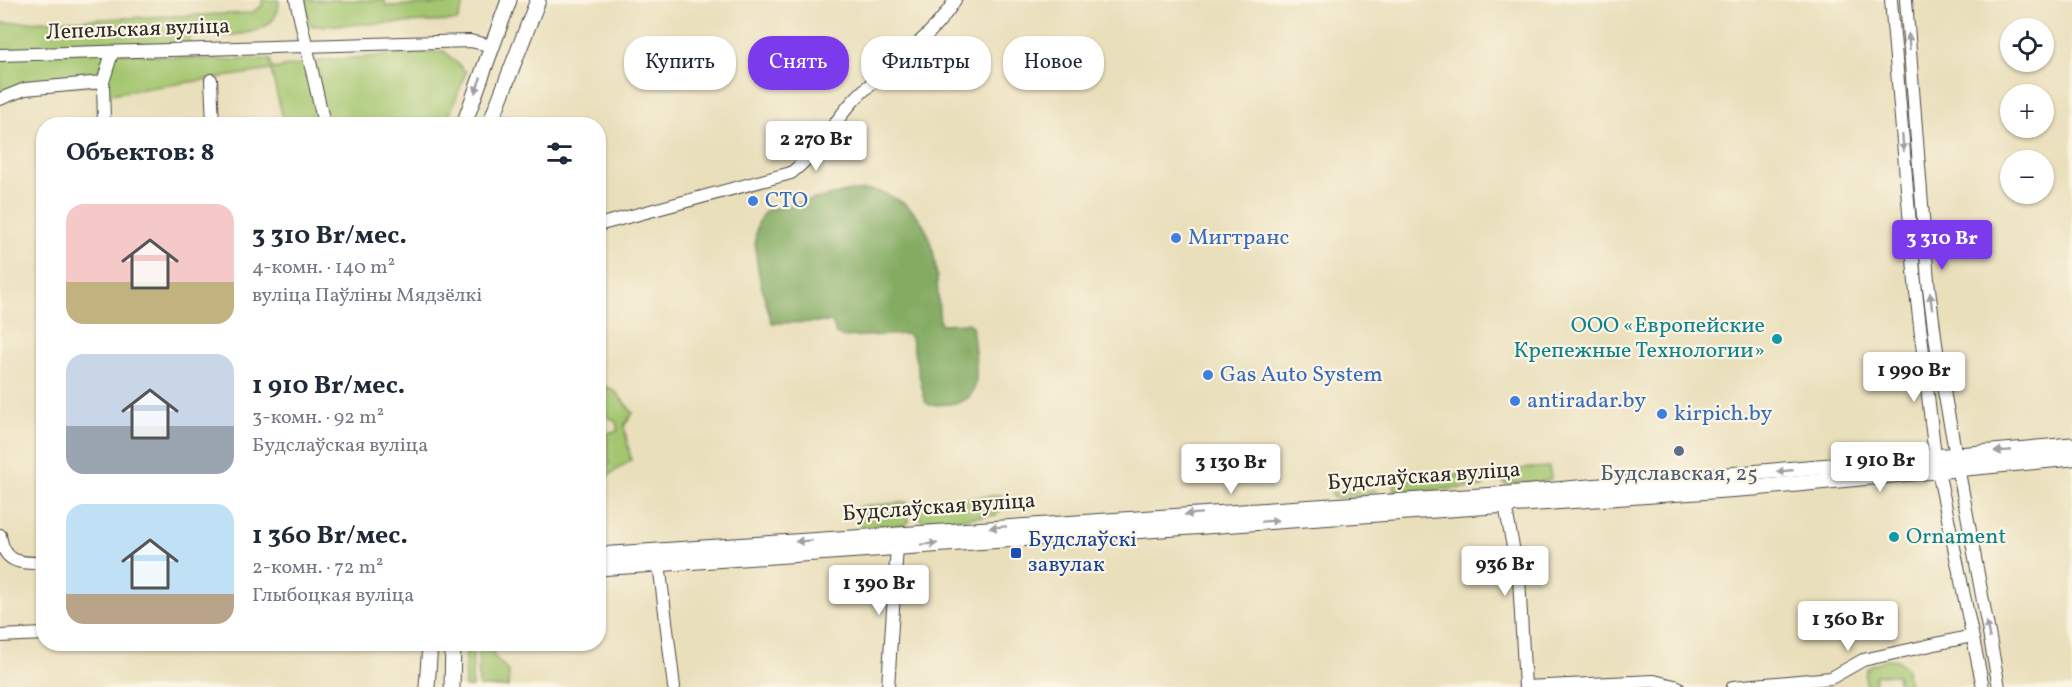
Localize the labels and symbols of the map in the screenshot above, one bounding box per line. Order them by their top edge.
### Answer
street label: Лепельская вуліца [45,11,231,49]
one-way arrow [1904,32,1914,51]
one-way arrow [473,76,483,94]
pin: 2 270 Br [754,121,878,172]
one-way arrow [1898,133,1908,152]
place label: СТО [765,186,808,217]
marker: СТО [746,194,760,208]
pin: 3 310 Br [1880,220,2004,271]
place label: Мигтранс [1188,223,1290,254]
marker: Мигтранс [1169,231,1183,245]
one-way arrow [1926,292,1935,311]
place label: ООО «Европейские Крепежные Технологии» [1513,311,1765,367]
marker: ООО «Европейские Крепежные Технологии» [1770,332,1784,346]
pin: 1 990 Br [1852,352,1976,403]
place label: Gas Auto System [1220,360,1383,391]
marker: Gas Auto System [1201,368,1215,382]
place label: antiradar.by [1527,386,1646,417]
marker: antiradar.by [1508,394,1522,408]
place label: kirpich.by [1674,399,1772,430]
marker: kirpich.by [1655,407,1669,421]
pin: 1 910 Br [1818,442,1942,493]
pin: 3 130 Br [1169,444,1293,495]
marker: Будславская, 25 [1672,444,1686,458]
one-way arrow [1994,446,2013,456]
street label: Будслаўская вуліца [1326,455,1522,499]
place label: Будславская, 25 [1600,459,1758,490]
one-way arrow [1776,466,1795,476]
street label: Будслаўская вуліца [841,486,1037,530]
one-way arrow [1183,509,1202,519]
one-way arrow [1261,516,1280,526]
one-way arrow [989,522,1008,531]
place label: Ornament [1906,522,2006,553]
place label: Будслаўскі завулак [1028,525,1137,581]
marker: Ornament [1887,530,1901,544]
one-way arrow [794,536,813,546]
one-way arrow [920,539,939,549]
marker: Будслаўскі завулак [1009,546,1023,560]
pin: 936 Br [1456,546,1554,597]
pin: 1 390 Br [817,565,941,616]
pin: 1 360 Br [1786,601,1910,652]
one-way arrow [1983,620,1992,639]

